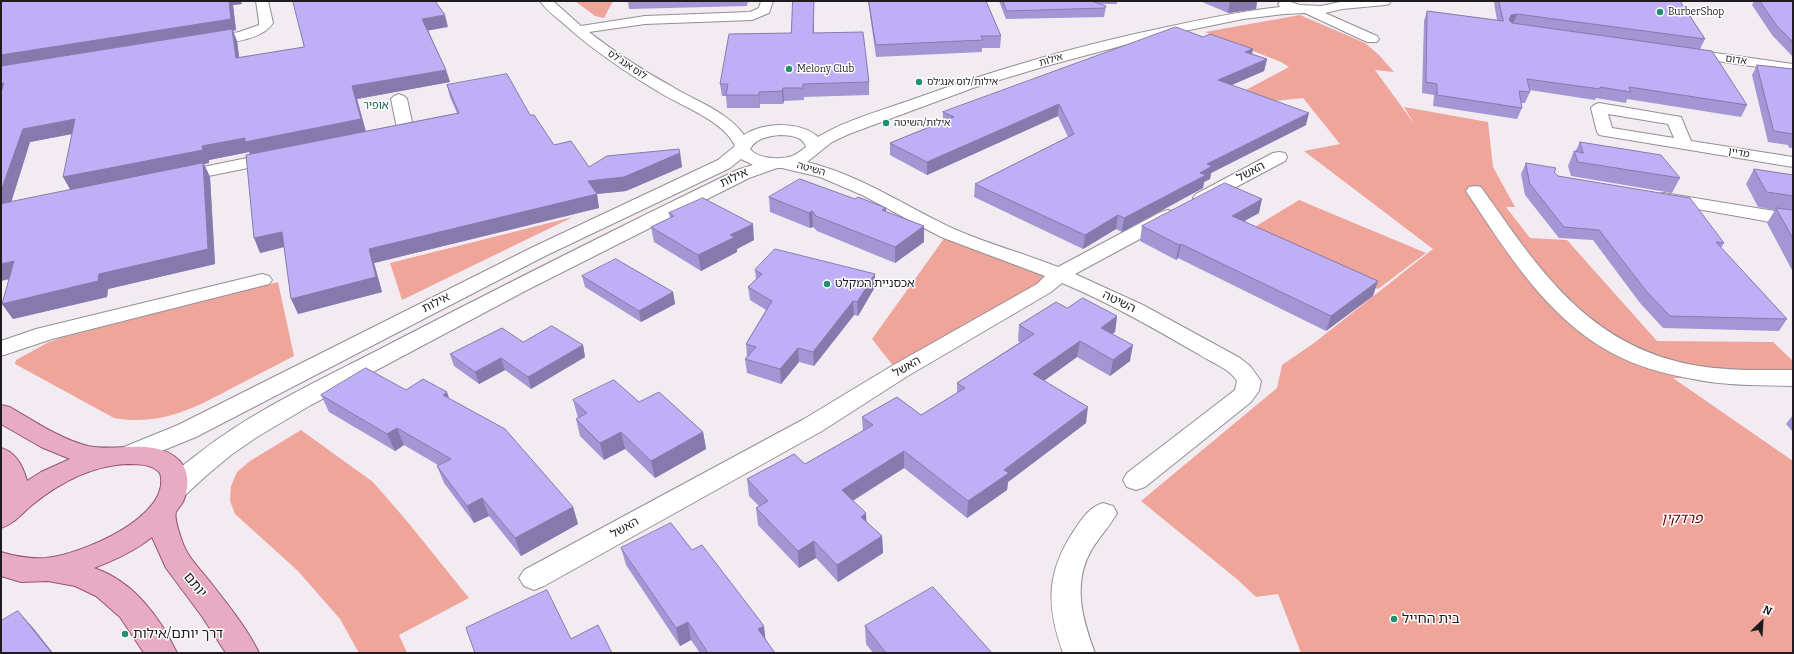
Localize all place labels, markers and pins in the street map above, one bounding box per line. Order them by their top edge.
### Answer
place label: BurberShop [1668,6,1724,18]
marker: BurberShop [1655,7,1665,17]
place label: Melony Club [797,63,854,75]
marker: Melony Club [784,64,794,74]
place label: אילות/לוס אנג׳לס [927,76,998,88]
marker: אילות/לוס אנג׳לס [914,77,924,87]
place label: אילות/השיטה [894,117,950,129]
marker: אילות/השיטה [881,118,891,128]
place label: אכסניית המקלט [835,277,915,291]
marker: אכסניית המקלט [822,279,832,289]
place label: בית החייל [1402,611,1460,627]
marker: בית החייל [1389,614,1399,624]
place label: דרך יותם/אילות [133,626,223,642]
marker: דרך יותם/אילות [120,629,130,639]

